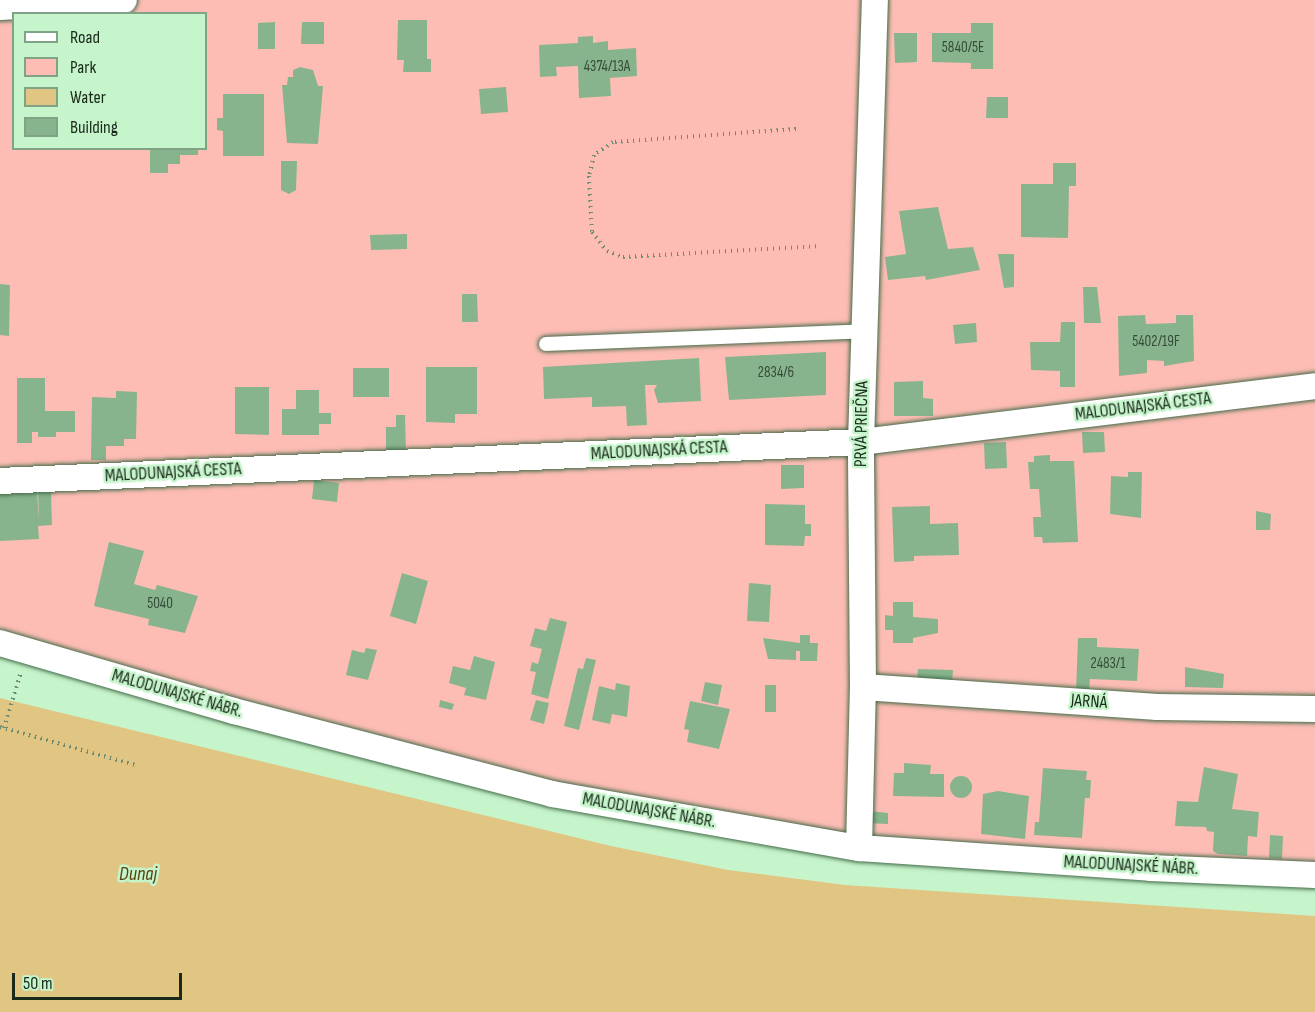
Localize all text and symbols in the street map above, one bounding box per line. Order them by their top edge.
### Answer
legend [12,12,207,150]
text: Road [70,27,100,48]
house number: 5840/5E [942,39,984,57]
text: Park [70,57,96,78]
house number: 4374/13A [584,58,630,76]
text: Water [70,87,106,108]
text: Building [70,117,118,138]
house number: 5402/19F [1132,333,1180,351]
house number: 2834/6 [758,364,794,382]
street label: PRVÁ PRIEČNA [850,381,874,467]
street label: MALODUNAJSKÁ CESTA [1074,388,1212,426]
street label: MALODUNAJSKÁ CESTA [590,437,728,465]
street label: MALODUNAJSKÁ CESTA [104,459,242,487]
house number: 5040 [147,595,173,613]
house number: 2483/1 [1091,655,1125,673]
street label: MALODUNAJSKÉ NÁBR. [109,665,245,723]
street label: JARNÁ [1070,690,1108,714]
street label: MALODUNAJSKÉ NÁBR. [581,789,717,833]
street label: MALODUNAJSKÉ NÁBR. [1063,852,1199,880]
water label: Dunaj [119,862,157,886]
scale bar [15,961,184,999]
text: 50 m [23,973,53,994]

